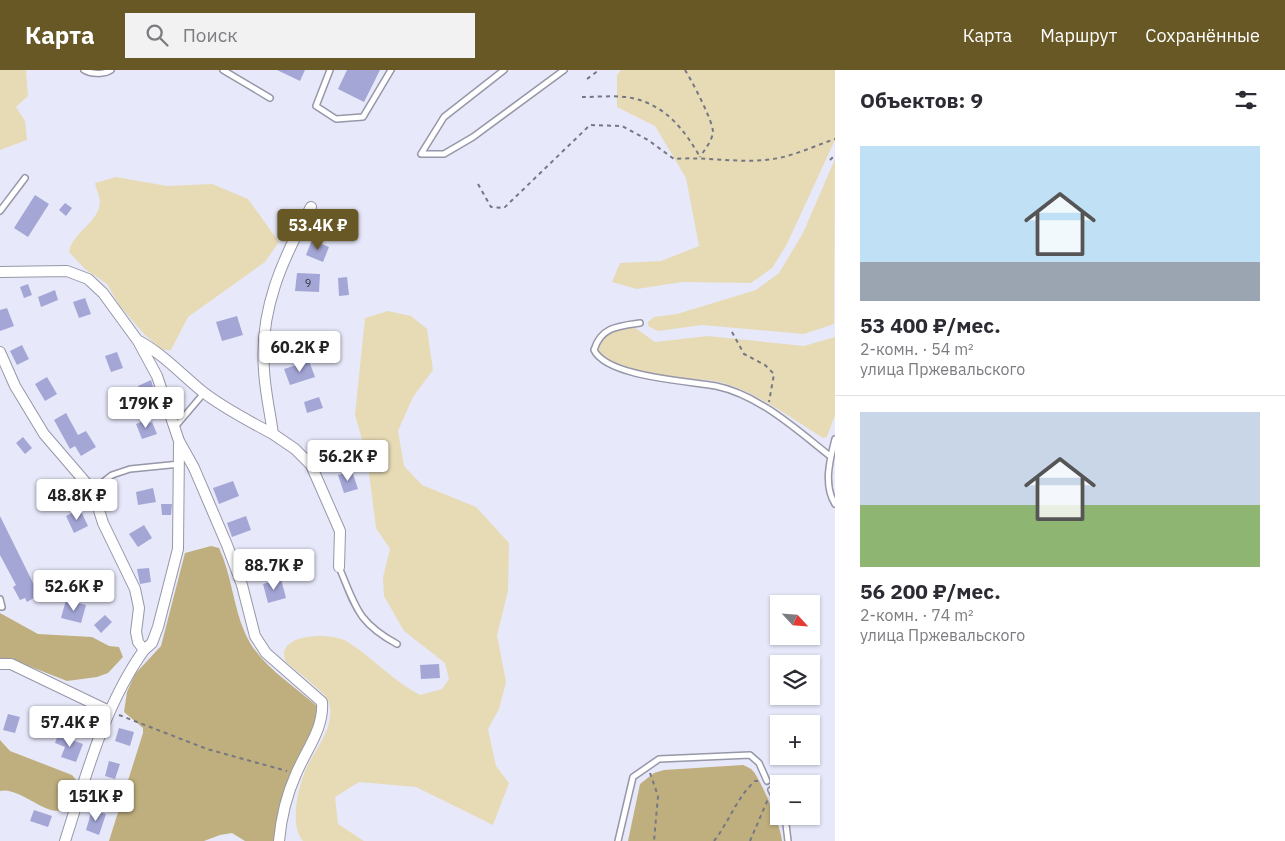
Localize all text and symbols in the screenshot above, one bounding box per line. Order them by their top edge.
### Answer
search box [125,13,475,58]
text: Карта [25,19,95,51]
icon: search [143,21,171,49]
text: Поиск [183,23,238,47]
text: Карта [963,24,1012,47]
text: Маршрут [1040,24,1117,47]
text: Сохранённые [1145,24,1260,47]
text: Объектов: 9 [860,86,983,114]
icon: filters [1232,86,1260,114]
icon: home [1015,179,1105,269]
pin: 53.4K ₽ [272,208,364,251]
text: 53.4K ₽ [288,215,348,235]
house number: 9 [305,276,311,290]
text: 53 400 ₽/мес. [860,311,1001,339]
pin: 60.2K ₽ [254,330,346,373]
text: 60.2K ₽ [270,337,330,357]
text: 2-комн. · 54 m² [860,339,974,359]
text: улица Пржевальского [860,359,1025,379]
pin: 179K ₽ [105,386,187,429]
text: 179K ₽ [119,393,173,413]
pin: 56.2K ₽ [302,440,394,482]
icon: home [1015,444,1105,534]
text: 56.2K ₽ [318,446,378,466]
pin: 48.8K ₽ [31,478,123,521]
text: 48.8K ₽ [47,485,107,505]
pin: 88.7K ₽ [228,548,320,591]
text: 88.7K ₽ [244,555,304,575]
pin: 52.6K ₽ [28,570,120,612]
text: 52.6K ₽ [44,576,104,596]
text: 56 200 ₽/мес. [860,577,1001,605]
north arrow [770,595,820,645]
map controls [770,595,820,825]
text: 2-комн. · 74 m² [860,605,974,625]
text: улица Пржевальского [860,625,1025,645]
button: layers [770,655,820,705]
pin: 57.4K ₽ [24,706,116,748]
text: 57.4K ₽ [40,712,100,732]
button: + [770,715,820,765]
button: − [770,775,820,825]
pin: 151K ₽ [55,780,137,822]
text: 151K ₽ [69,786,123,806]

